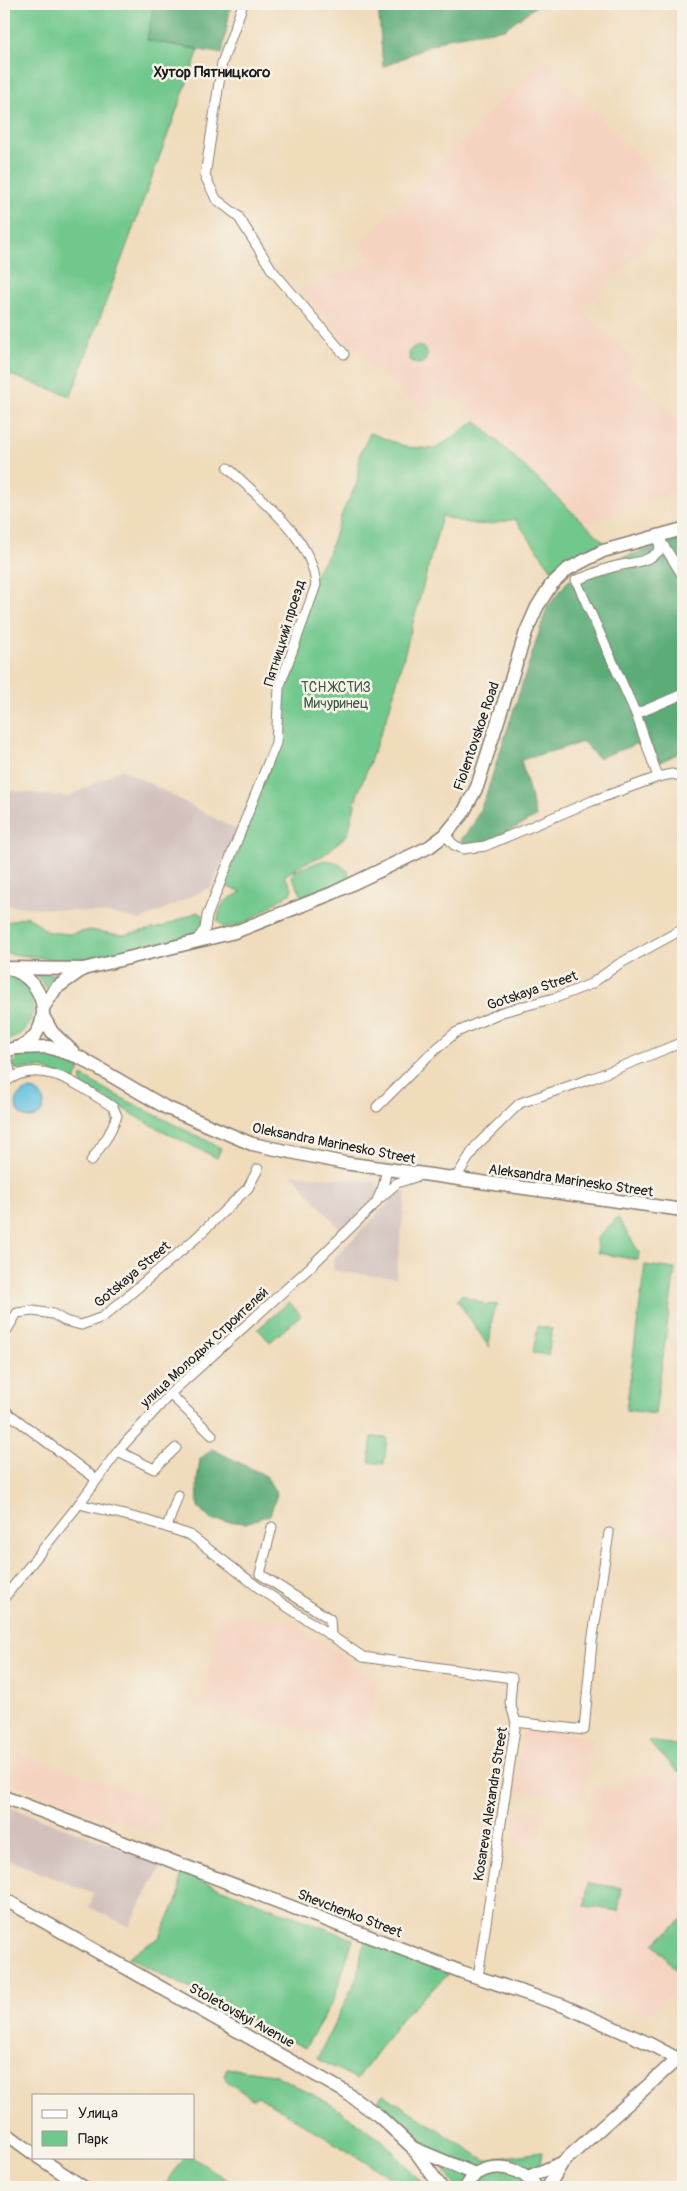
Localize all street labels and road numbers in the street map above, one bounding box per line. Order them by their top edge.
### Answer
street label: Пятницкий проезд [260,577,309,688]
street label: Fiolentovskoe Road [450,679,503,793]
street label: Gotskaya Street [485,967,580,1014]
street label: Oleksandra Marinesko Street [251,1119,417,1168]
street label: Aleksandra Marinesko Street [487,1161,655,1201]
street label: Gotskaya Street [91,1237,174,1311]
street label: улица Молодых Строителей [136,1284,272,1412]
street label: Kosareva Alexandra Street [470,1725,511,1882]
street label: Shevchenko Street [295,1886,405,1941]
street label: Stoletovskyi Avenue [186,1979,297,2051]

